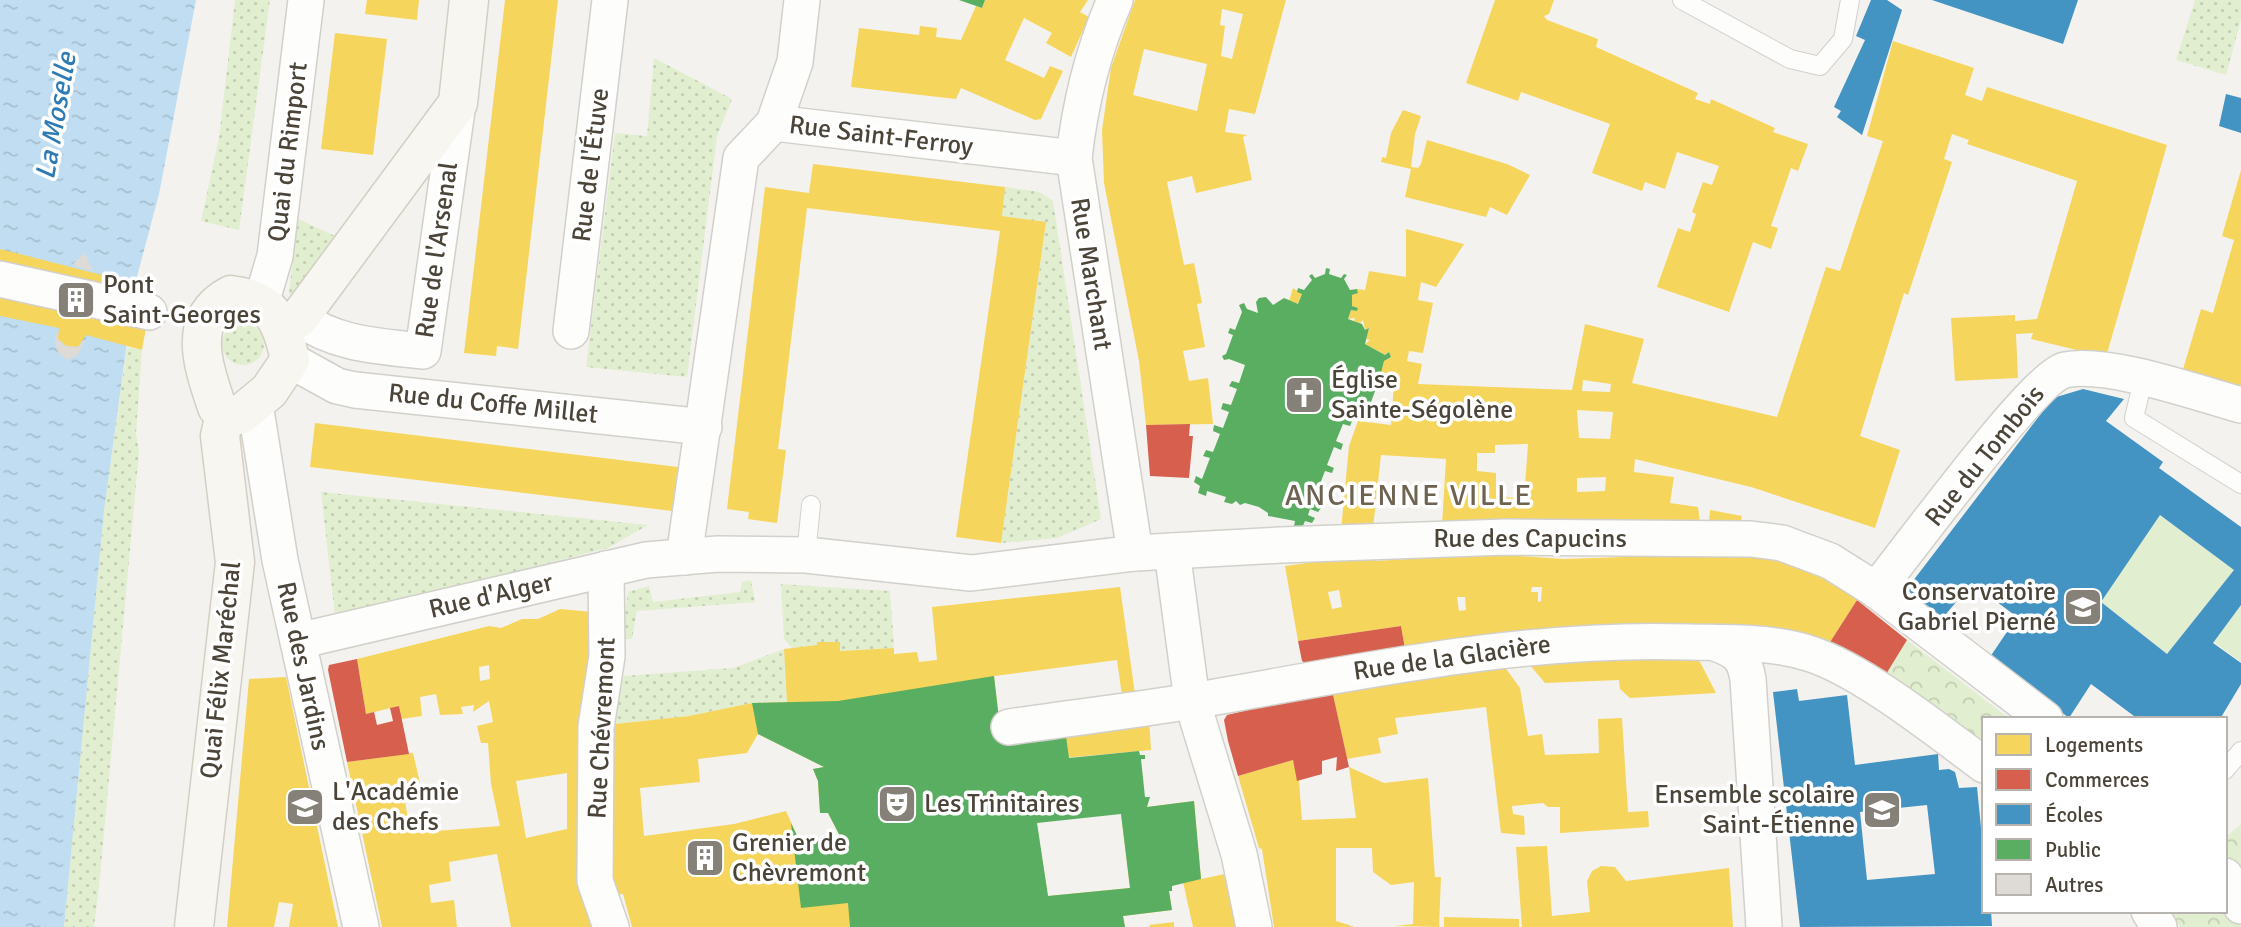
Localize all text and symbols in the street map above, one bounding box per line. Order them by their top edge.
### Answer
water label: La Moselle [28,48,84,182]
street label: Quai du Rimport [261,60,315,244]
street label: Rue de l'Étuve [566,86,616,244]
street label: Rue Saint-Ferroy [787,109,975,163]
street label: Rue de l'Arsenal [409,160,465,340]
street label: Rue Marchant [1063,195,1119,353]
place label: Pont Saint-Georges [103,269,261,331]
building icon: Pont Saint-Georges [55,279,97,321]
place label: Église Sainte-Ségolène [1331,364,1513,426]
church icon: Église Sainte-Ségolène [1283,374,1325,416]
street label: Rue du Coffe Millet [387,377,599,431]
street label: Rue du Tombois [1918,379,2052,533]
district label: ANCIENNE VILLE [1285,477,1533,514]
street label: Rue des Capucins [1433,523,1627,555]
street label: Quai Félix Maréchal [194,560,248,780]
street label: Rue d'Alger [426,566,557,626]
place label: Conservatoire Gabriel Pierné [1897,576,2056,638]
street label: Rue des Jardins [270,579,336,753]
school or university icon: Conservatoire Gabriel Pierné [2062,586,2104,628]
street label: Rue de la Glacière [1351,628,1553,688]
street label: Rue Chévremont [581,636,623,820]
legend [1982,717,2227,913]
text: Logements [2045,732,2143,758]
text: Commerces [2045,767,2149,793]
place label: L'Académie des Chefs [332,776,459,838]
place label: Ensemble scolaire Saint-Étienne [1654,779,1855,841]
theatre icon: Les Trinitaires [876,783,918,825]
school or university icon: L'Académie des Chefs [284,786,326,828]
place label: Les Trinitaires [924,788,1080,820]
school or university icon: Ensemble scolaire Saint-Étienne [1861,789,1903,831]
text: Écoles [2045,802,2103,828]
place label: Grenier de Chèvremont [732,827,866,889]
building icon: Grenier de Chèvremont [684,837,726,879]
text: Public [2045,837,2101,863]
text: Autres [2045,872,2103,898]

